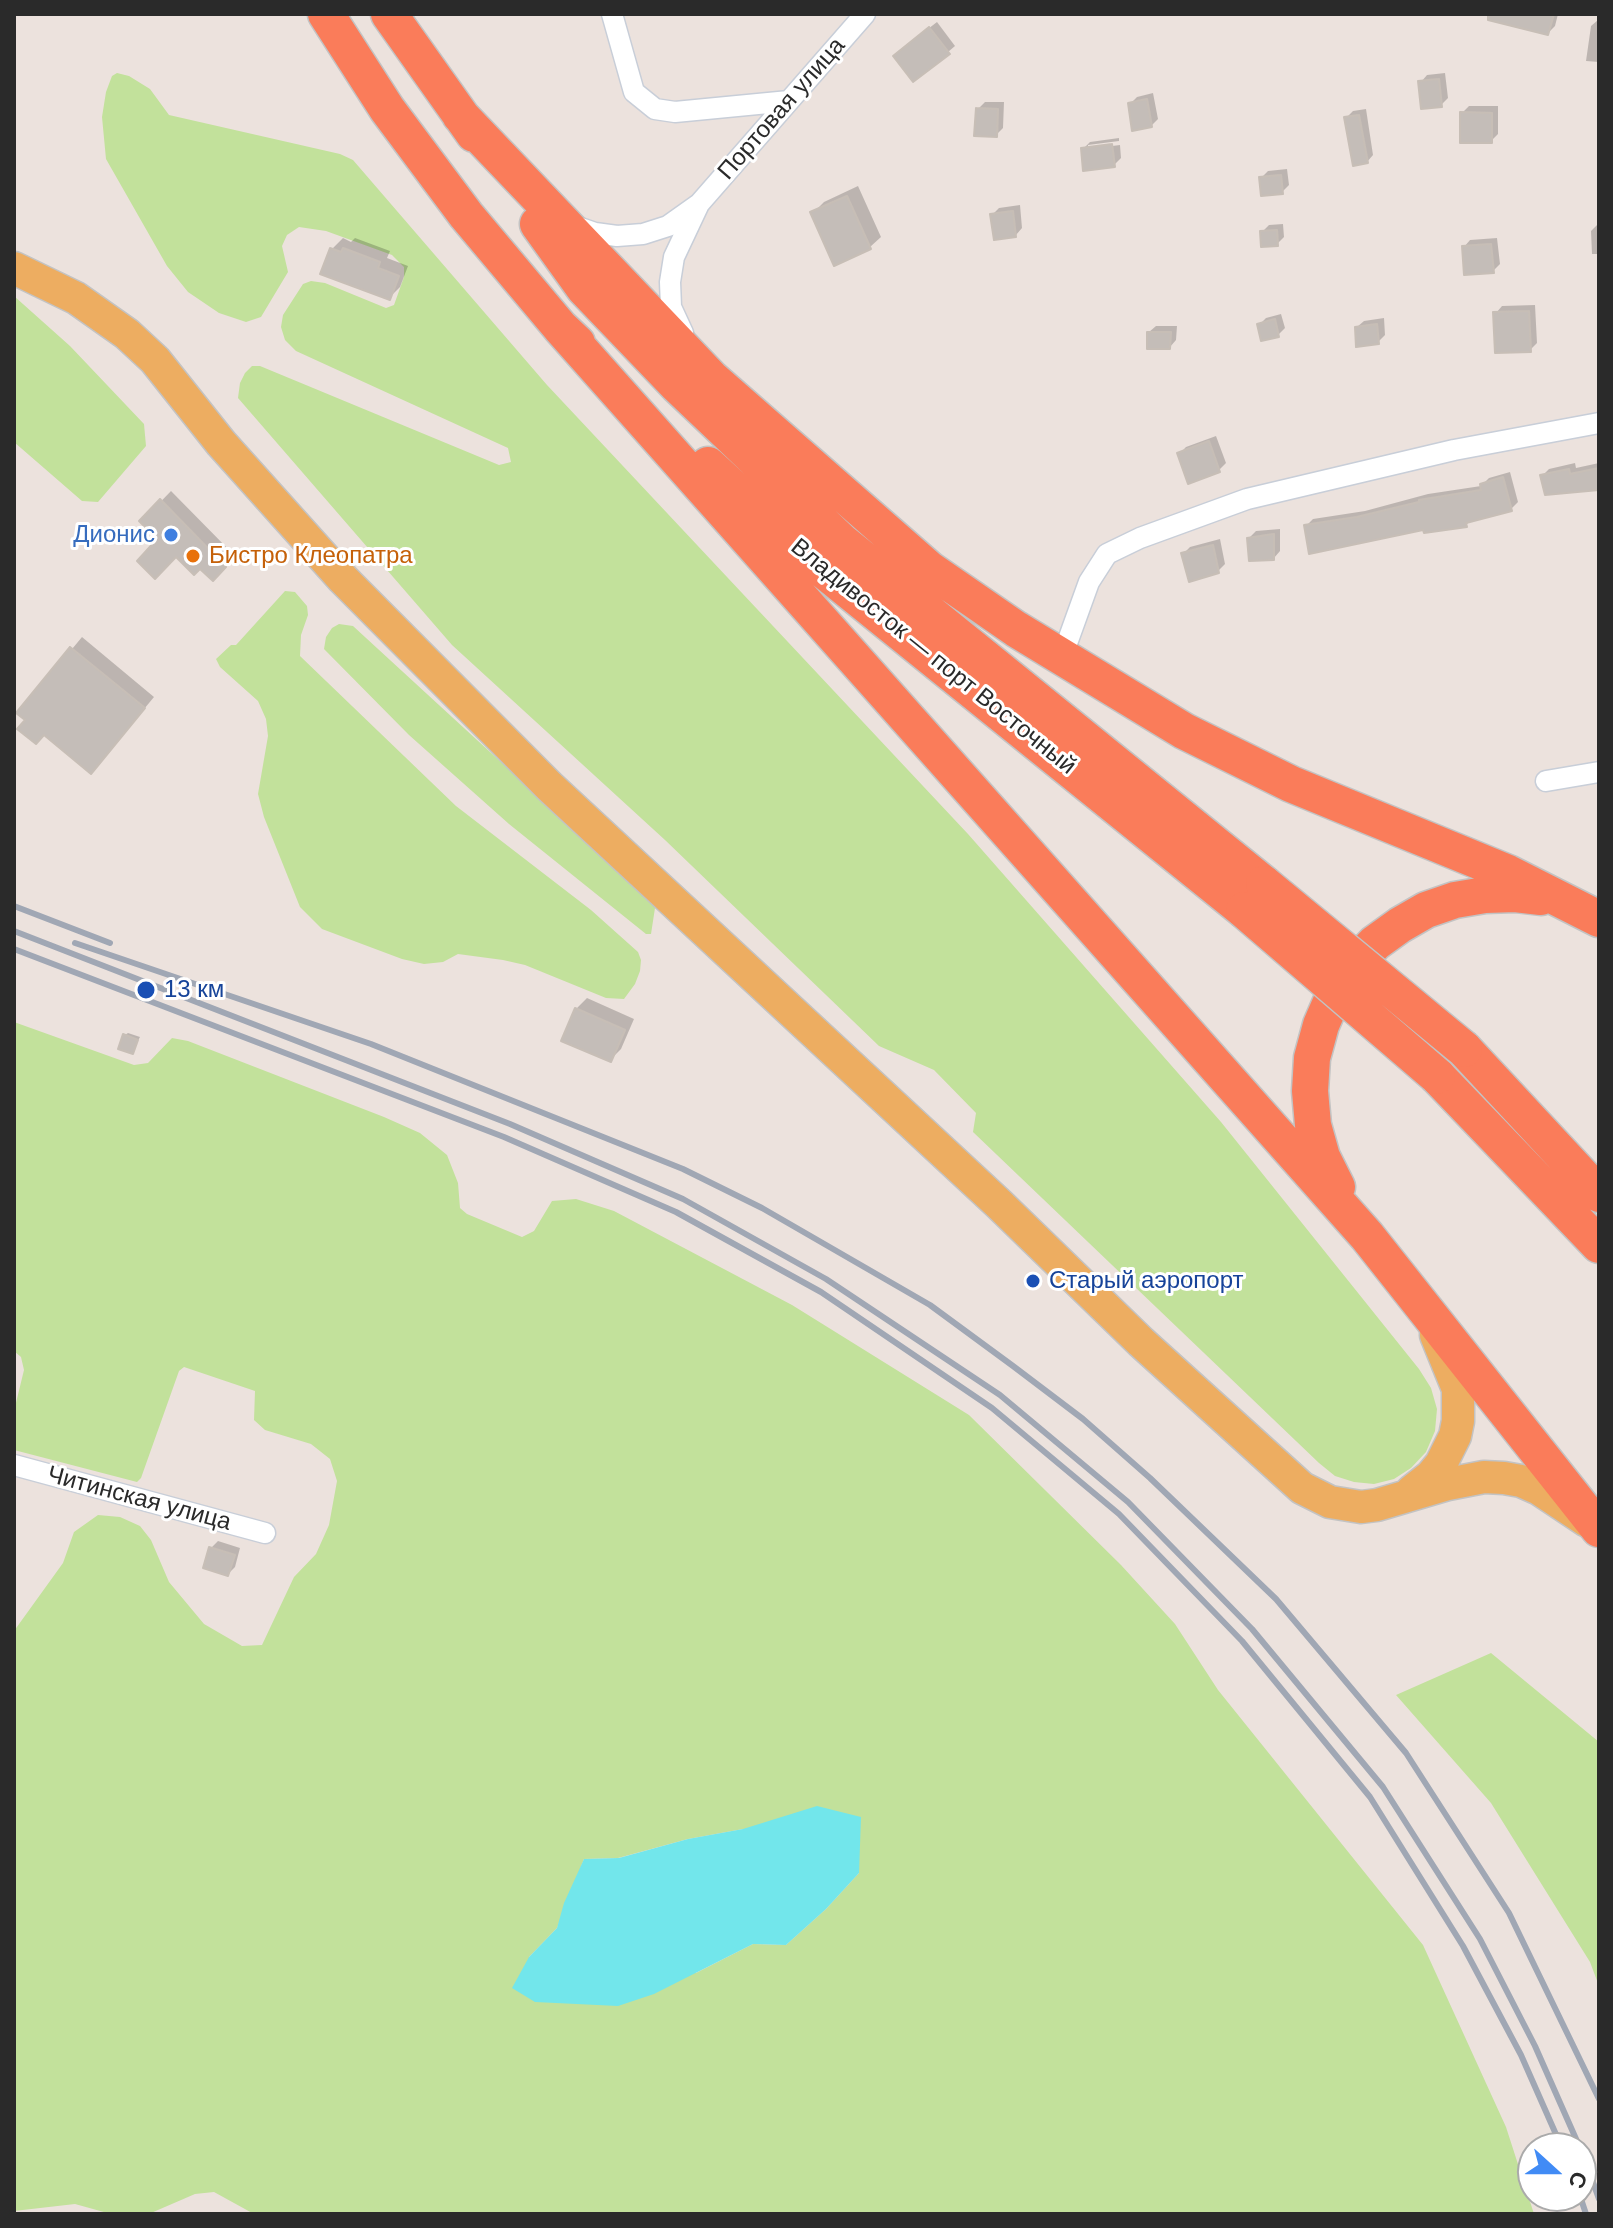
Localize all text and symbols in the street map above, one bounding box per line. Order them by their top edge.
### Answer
street label: Портовая улица [712,32,852,186]
place label: Дионис [73,521,155,549]
marker: Дионис [162,526,180,544]
street label: Владивосток — порт Восточный [785,533,1081,781]
place label: Бистро Клеопатра [209,542,413,570]
marker: Бистро Клеопатра [184,547,202,565]
place label: 13 км [164,976,224,1004]
marker: 13 км [135,979,157,1001]
place label: Старый аэропорт [1049,1267,1244,1295]
marker: Старый аэропорт [1024,1272,1042,1290]
street label: Читинская улица [44,1461,234,1537]
north arrow [1517,2132,1597,2212]
text: С [1563,2168,1593,2192]

